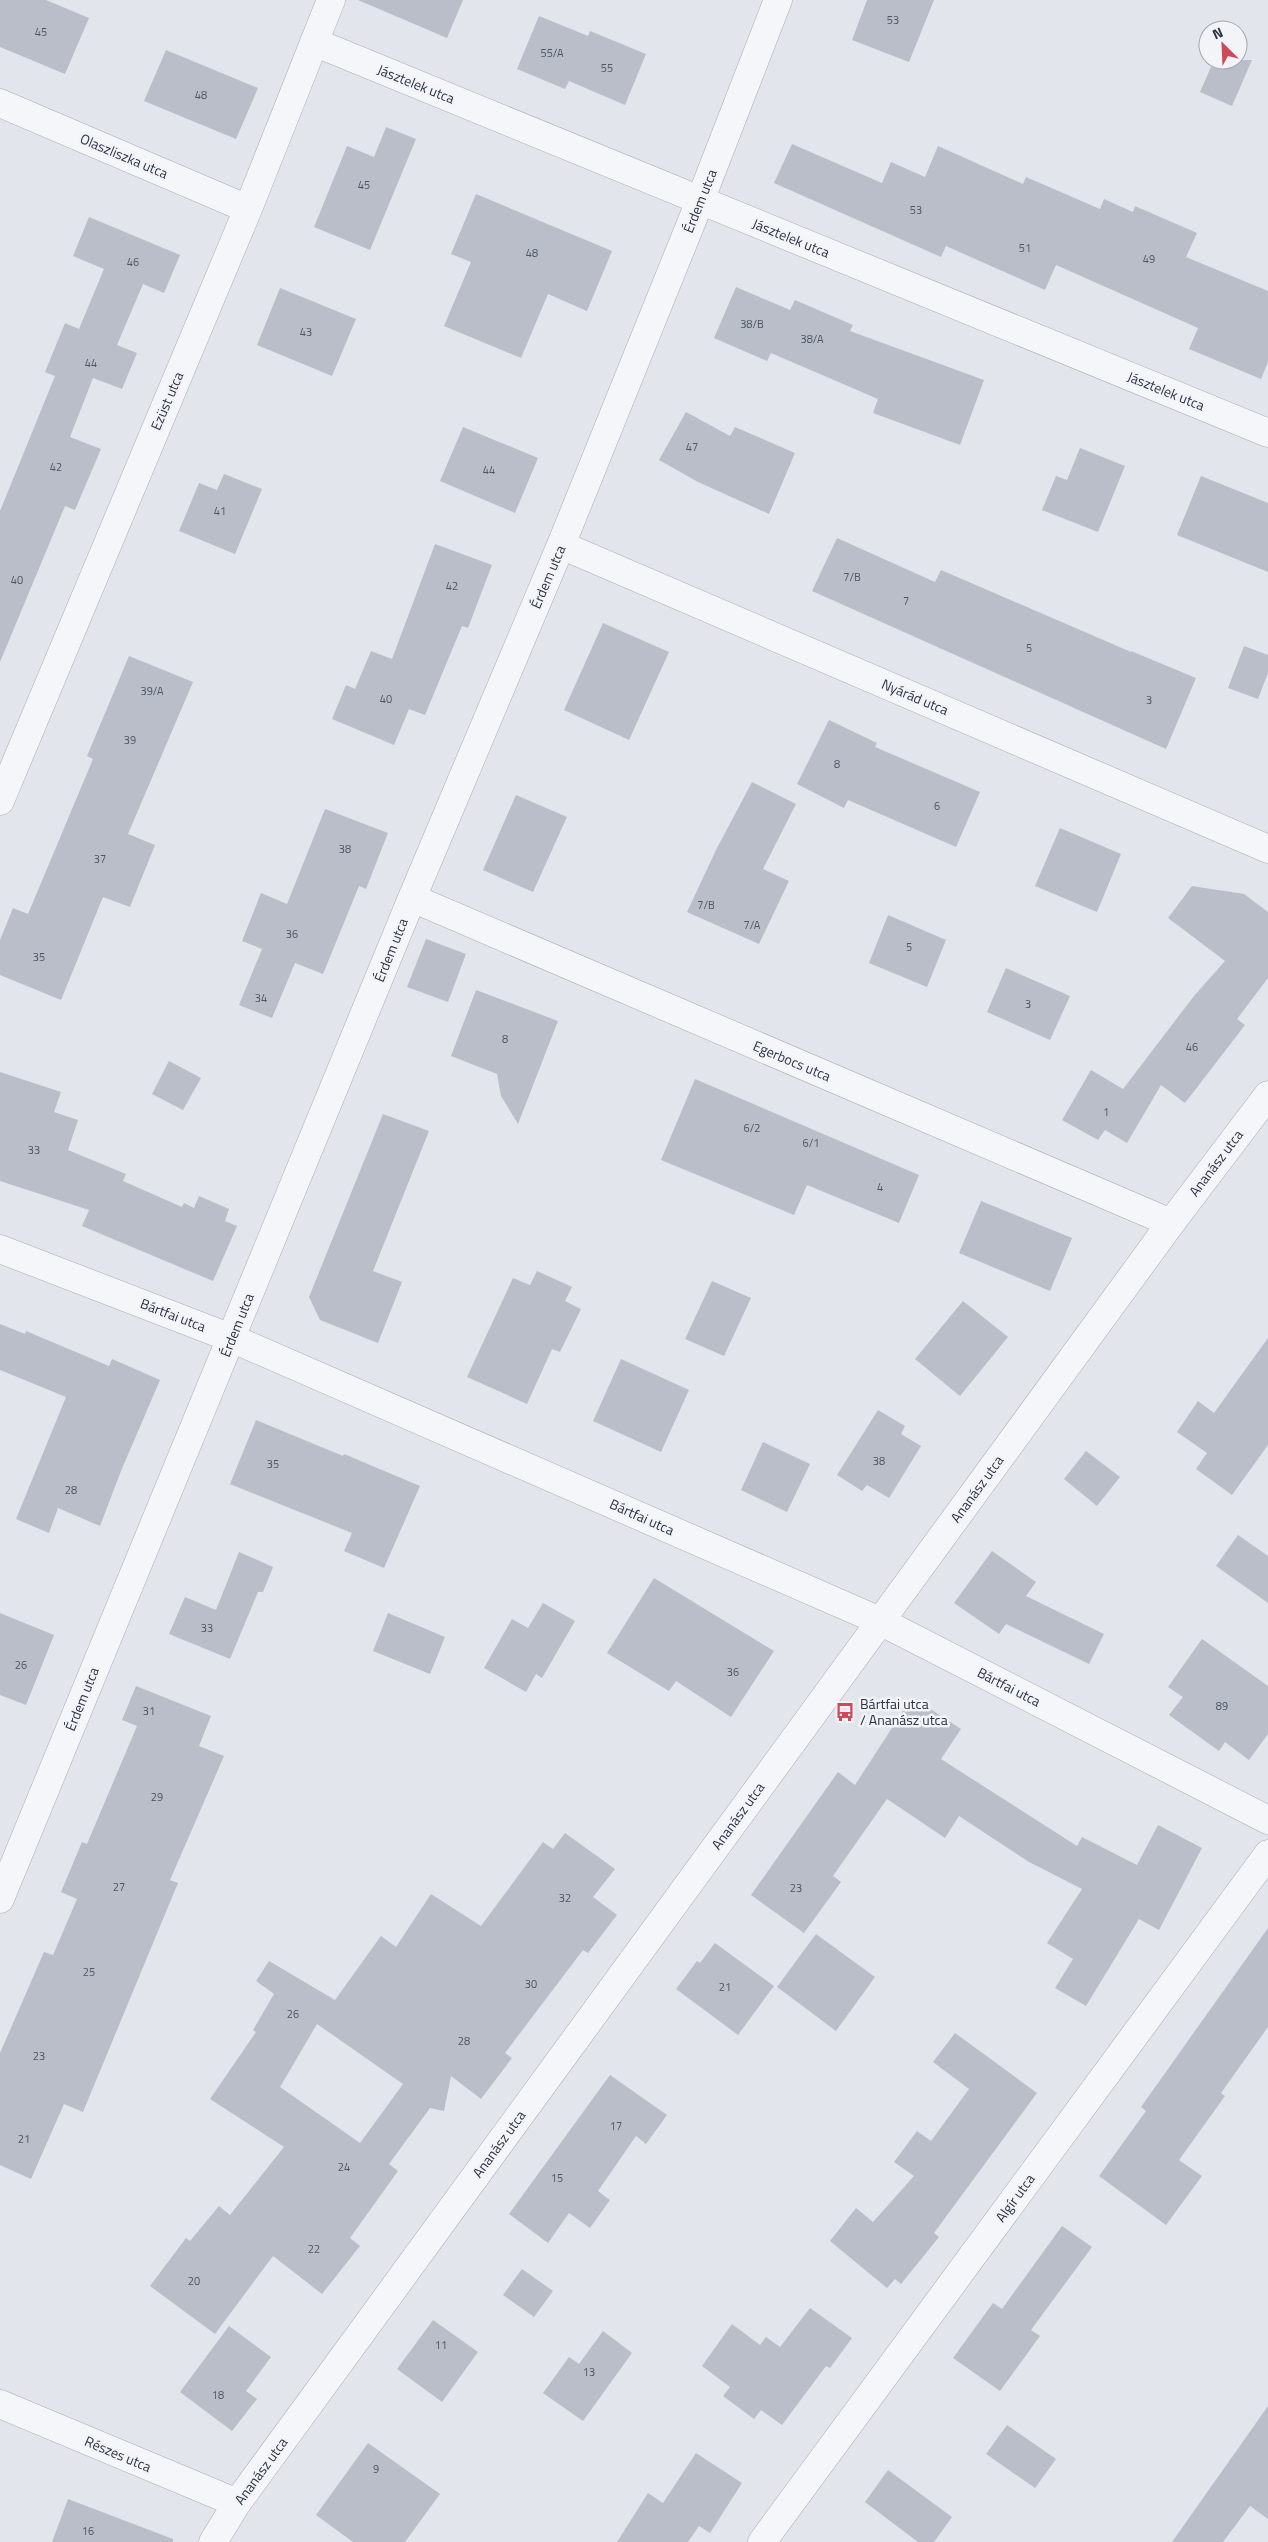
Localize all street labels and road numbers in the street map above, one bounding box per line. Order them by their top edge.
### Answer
street label: Jásztelek utca [374,59,458,109]
street label: Olaszliszka utca [77,128,171,184]
street label: Érdem utca [677,166,722,236]
street label: Jásztelek utca [749,213,833,263]
street label: Jásztelek utca [1124,366,1208,416]
street label: Ezüst utca [145,368,188,433]
street label: Érdem utca [525,542,570,612]
street label: Nyárád utca [878,673,952,720]
street label: Érdem utca [368,915,413,985]
street label: Egerbocs utca [750,1035,834,1086]
street label: Ananász utca [1183,1125,1248,1201]
street label: Érdem utca [214,1290,259,1360]
street label: Bártfai utca [137,1292,209,1337]
street label: Ananász utca [945,1451,1008,1527]
street label: Bártfai utca [607,1493,678,1540]
street label: Bártfai utca [974,1662,1045,1711]
street label: Érdem utca [59,1664,104,1734]
street label: Ananász utca [706,1778,769,1854]
street label: Ananász utca [467,2106,530,2182]
street label: Algír utca [990,2169,1039,2226]
street label: Részes utca [82,2430,155,2477]
street label: Ananász utca [229,2433,292,2509]

